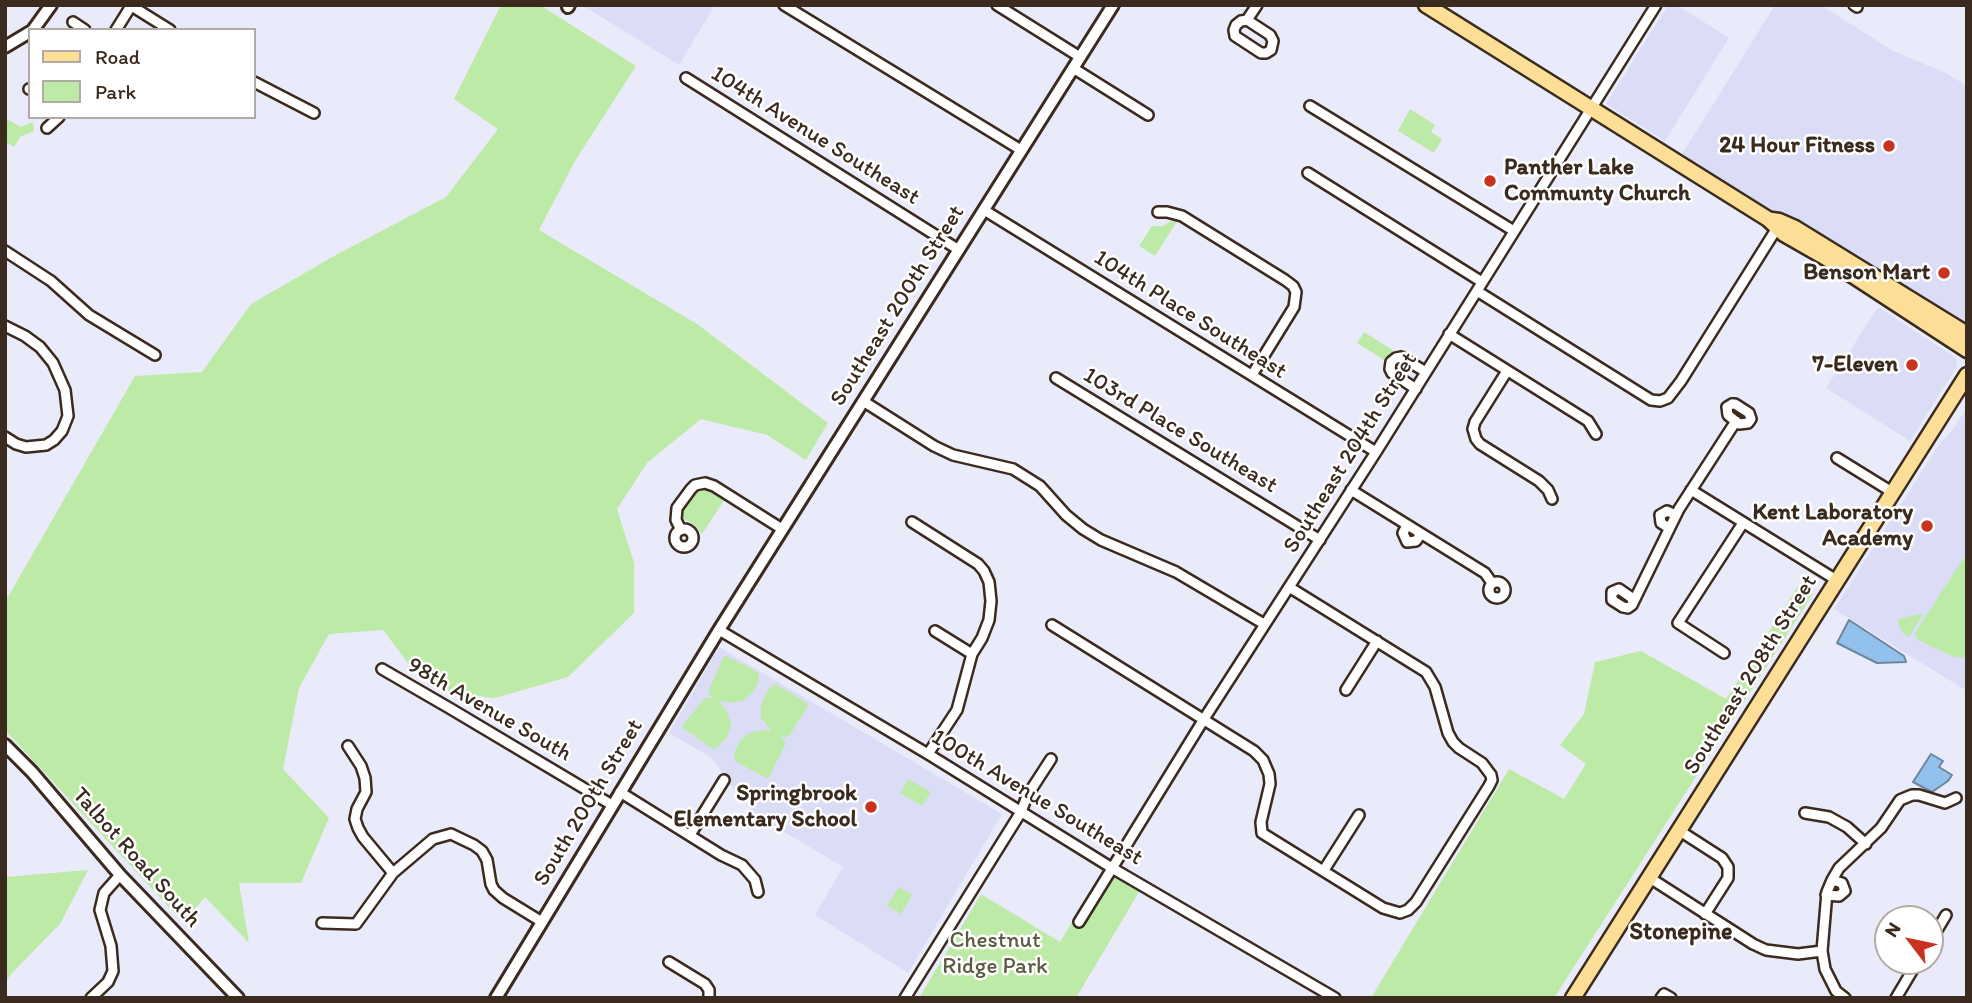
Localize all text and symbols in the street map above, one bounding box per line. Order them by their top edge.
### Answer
legend [28,28,256,119]
text: Road [95,44,140,69]
street label: 104th Avenue Southeast [705,60,925,212]
text: Park [95,79,136,104]
place label: 24 Hour Fitness [1719,132,1875,160]
marker: 24 Hour Fitness [1881,138,1897,154]
place label: Panther Lake Communty Church [1504,154,1690,208]
marker: Panther Lake Communty Church [1482,173,1498,189]
street label: Southeast 200th Street [825,200,971,412]
street label: 104th Place Southeast [1088,244,1292,386]
place label: Benson Mart [1803,259,1930,287]
marker: Benson Mart [1936,265,1952,281]
street label: Southeast 204th Street [1278,348,1424,558]
place label: 7-Eleven [1813,351,1898,379]
marker: 7-Eleven [1904,357,1920,373]
street label: 103rd Place Southeast [1078,362,1282,500]
place label: Kent Laboratory Academy [1753,499,1913,553]
marker: Kent Laboratory Academy [1919,518,1935,534]
street label: Southeast 208th Street [1678,570,1824,780]
street label: 98th Avenue South [402,652,576,768]
street label: South 200th Street [528,715,650,891]
street label: 100th Avenue Southeast [926,724,1148,872]
place label: Springbrook Elementary School [674,780,857,834]
street label: Talbot Road South [66,782,206,934]
marker: Springbrook Elementary School [863,799,879,815]
north arrow [1874,905,1944,975]
text: N [1879,918,1906,941]
district label: Stonepine [1630,919,1732,947]
park label: Chestnut Ridge Park [942,927,1048,981]

